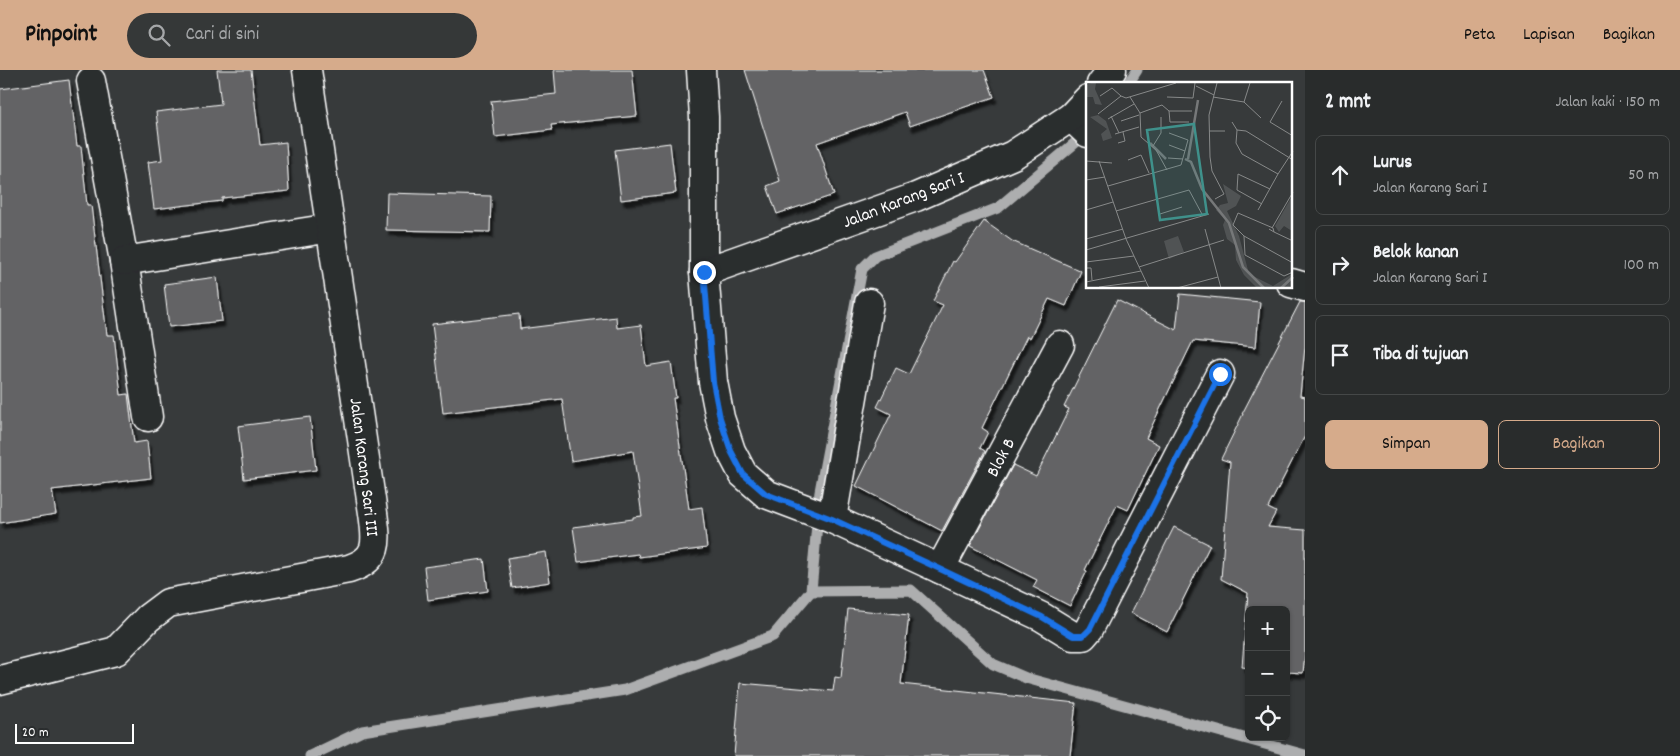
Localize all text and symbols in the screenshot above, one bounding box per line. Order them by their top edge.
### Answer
search box [127,13,477,58]
text: Pinpoint [25,18,97,52]
icon: search [145,21,173,49]
text: Cari di sini [185,22,259,49]
text: Peta [1464,23,1495,48]
text: Lapisan [1523,23,1575,48]
text: Bagikan [1603,23,1655,48]
inset map [1086,82,1292,289]
text: 2 mnt [1325,88,1371,118]
text: Jalan kaki · 150 m [1555,91,1660,114]
text: Lurus [1373,150,1412,177]
icon: ahead [1326,161,1354,189]
text: 50 m [1628,164,1659,187]
street label: Jalan Karang Sari I [839,167,969,236]
text: Jalan Karang Sari I [1373,177,1487,200]
text: Belok kanan [1373,240,1459,267]
icon: right [1326,251,1354,279]
text: 100 m [1623,254,1659,277]
route end [693,261,716,284]
text: Jalan Karang Sari I [1373,267,1487,290]
icon: arrive [1326,341,1354,369]
text: Tiba di tujuan [1373,342,1468,369]
route start [1209,363,1232,386]
street label: Jalan Karang Sari III [342,397,383,539]
button: Simpan [1325,420,1488,469]
button: Bagikan [1498,420,1660,469]
street label: Blok B [982,434,1023,482]
map controls [1245,606,1290,741]
button: + [1245,606,1290,651]
button: − [1245,651,1290,696]
button: locate [1245,696,1290,741]
scale bar [15,721,134,744]
text: 20 m [22,723,49,743]

